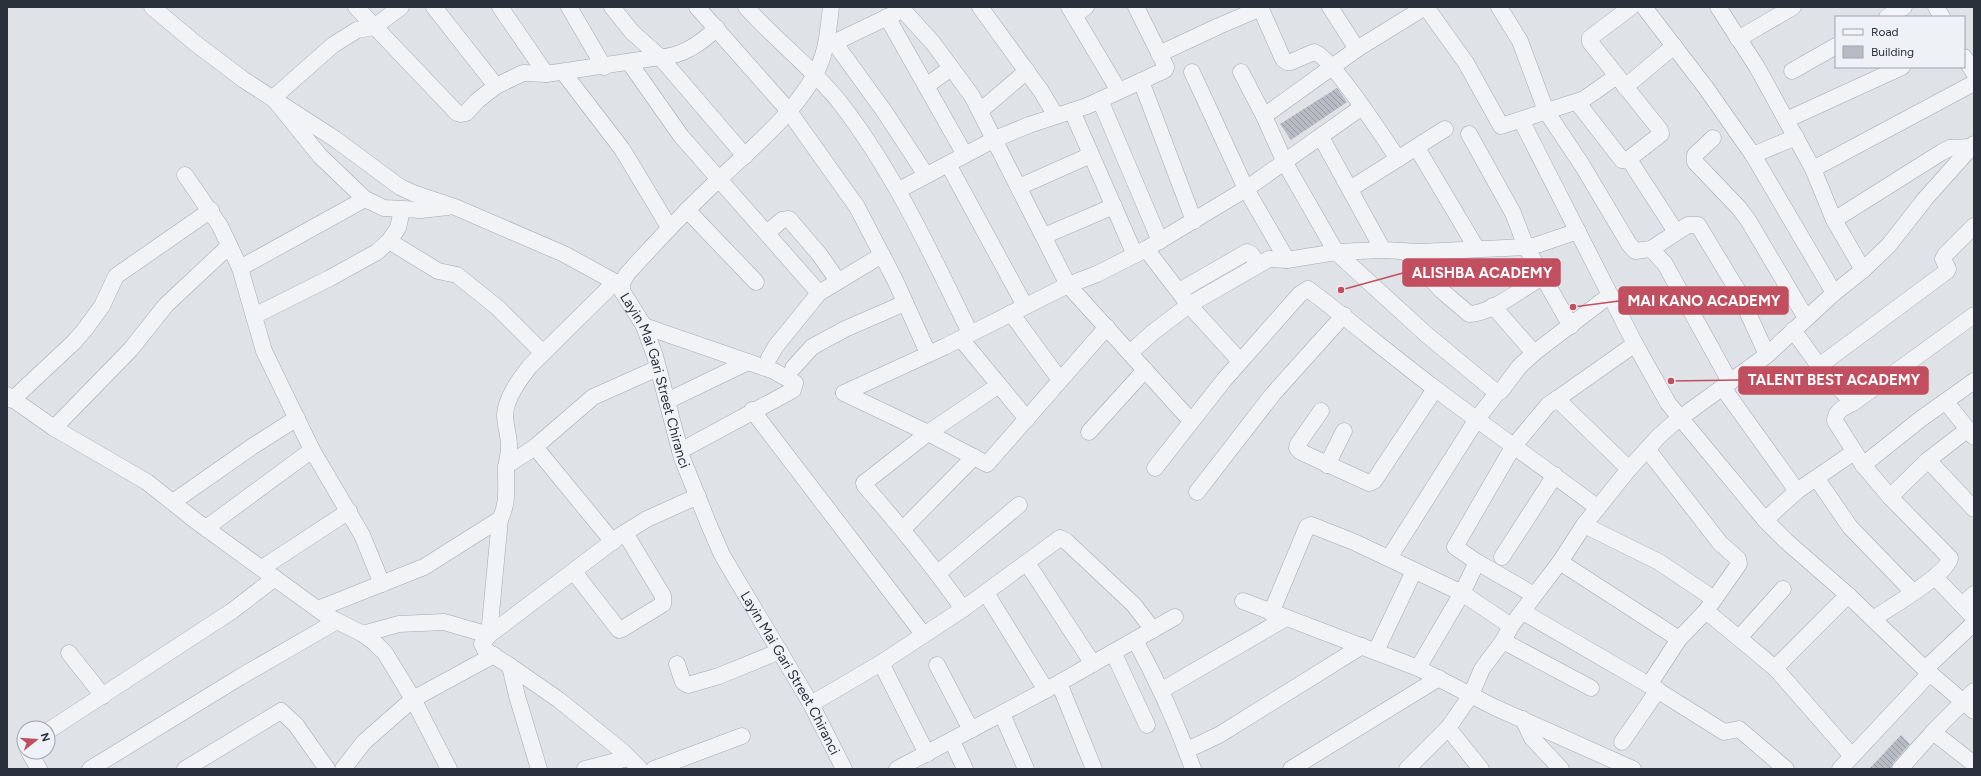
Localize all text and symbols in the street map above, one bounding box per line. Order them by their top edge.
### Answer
legend [1835,16,1965,68]
text: Road [1871,25,1899,39]
text: Building [1871,45,1914,59]
callout: ALISHBA ACADEMY [1403,259,1560,286]
text: ALISHBA ACADEMY [1412,264,1553,282]
callout: MAI KANO ACADEMY [1619,287,1788,314]
street label: Layin Mai Gari Street Chiranci [617,289,694,471]
text: MAI KANO ACADEMY [1628,292,1781,310]
callout: TALENT BEST ACADEMY [1739,367,1928,394]
text: TALENT BEST ACADEMY [1748,371,1921,389]
street label: Layin Mai Gari Street Chiranci [737,588,844,757]
north arrow [16,720,56,760]
text: N [38,731,53,743]

